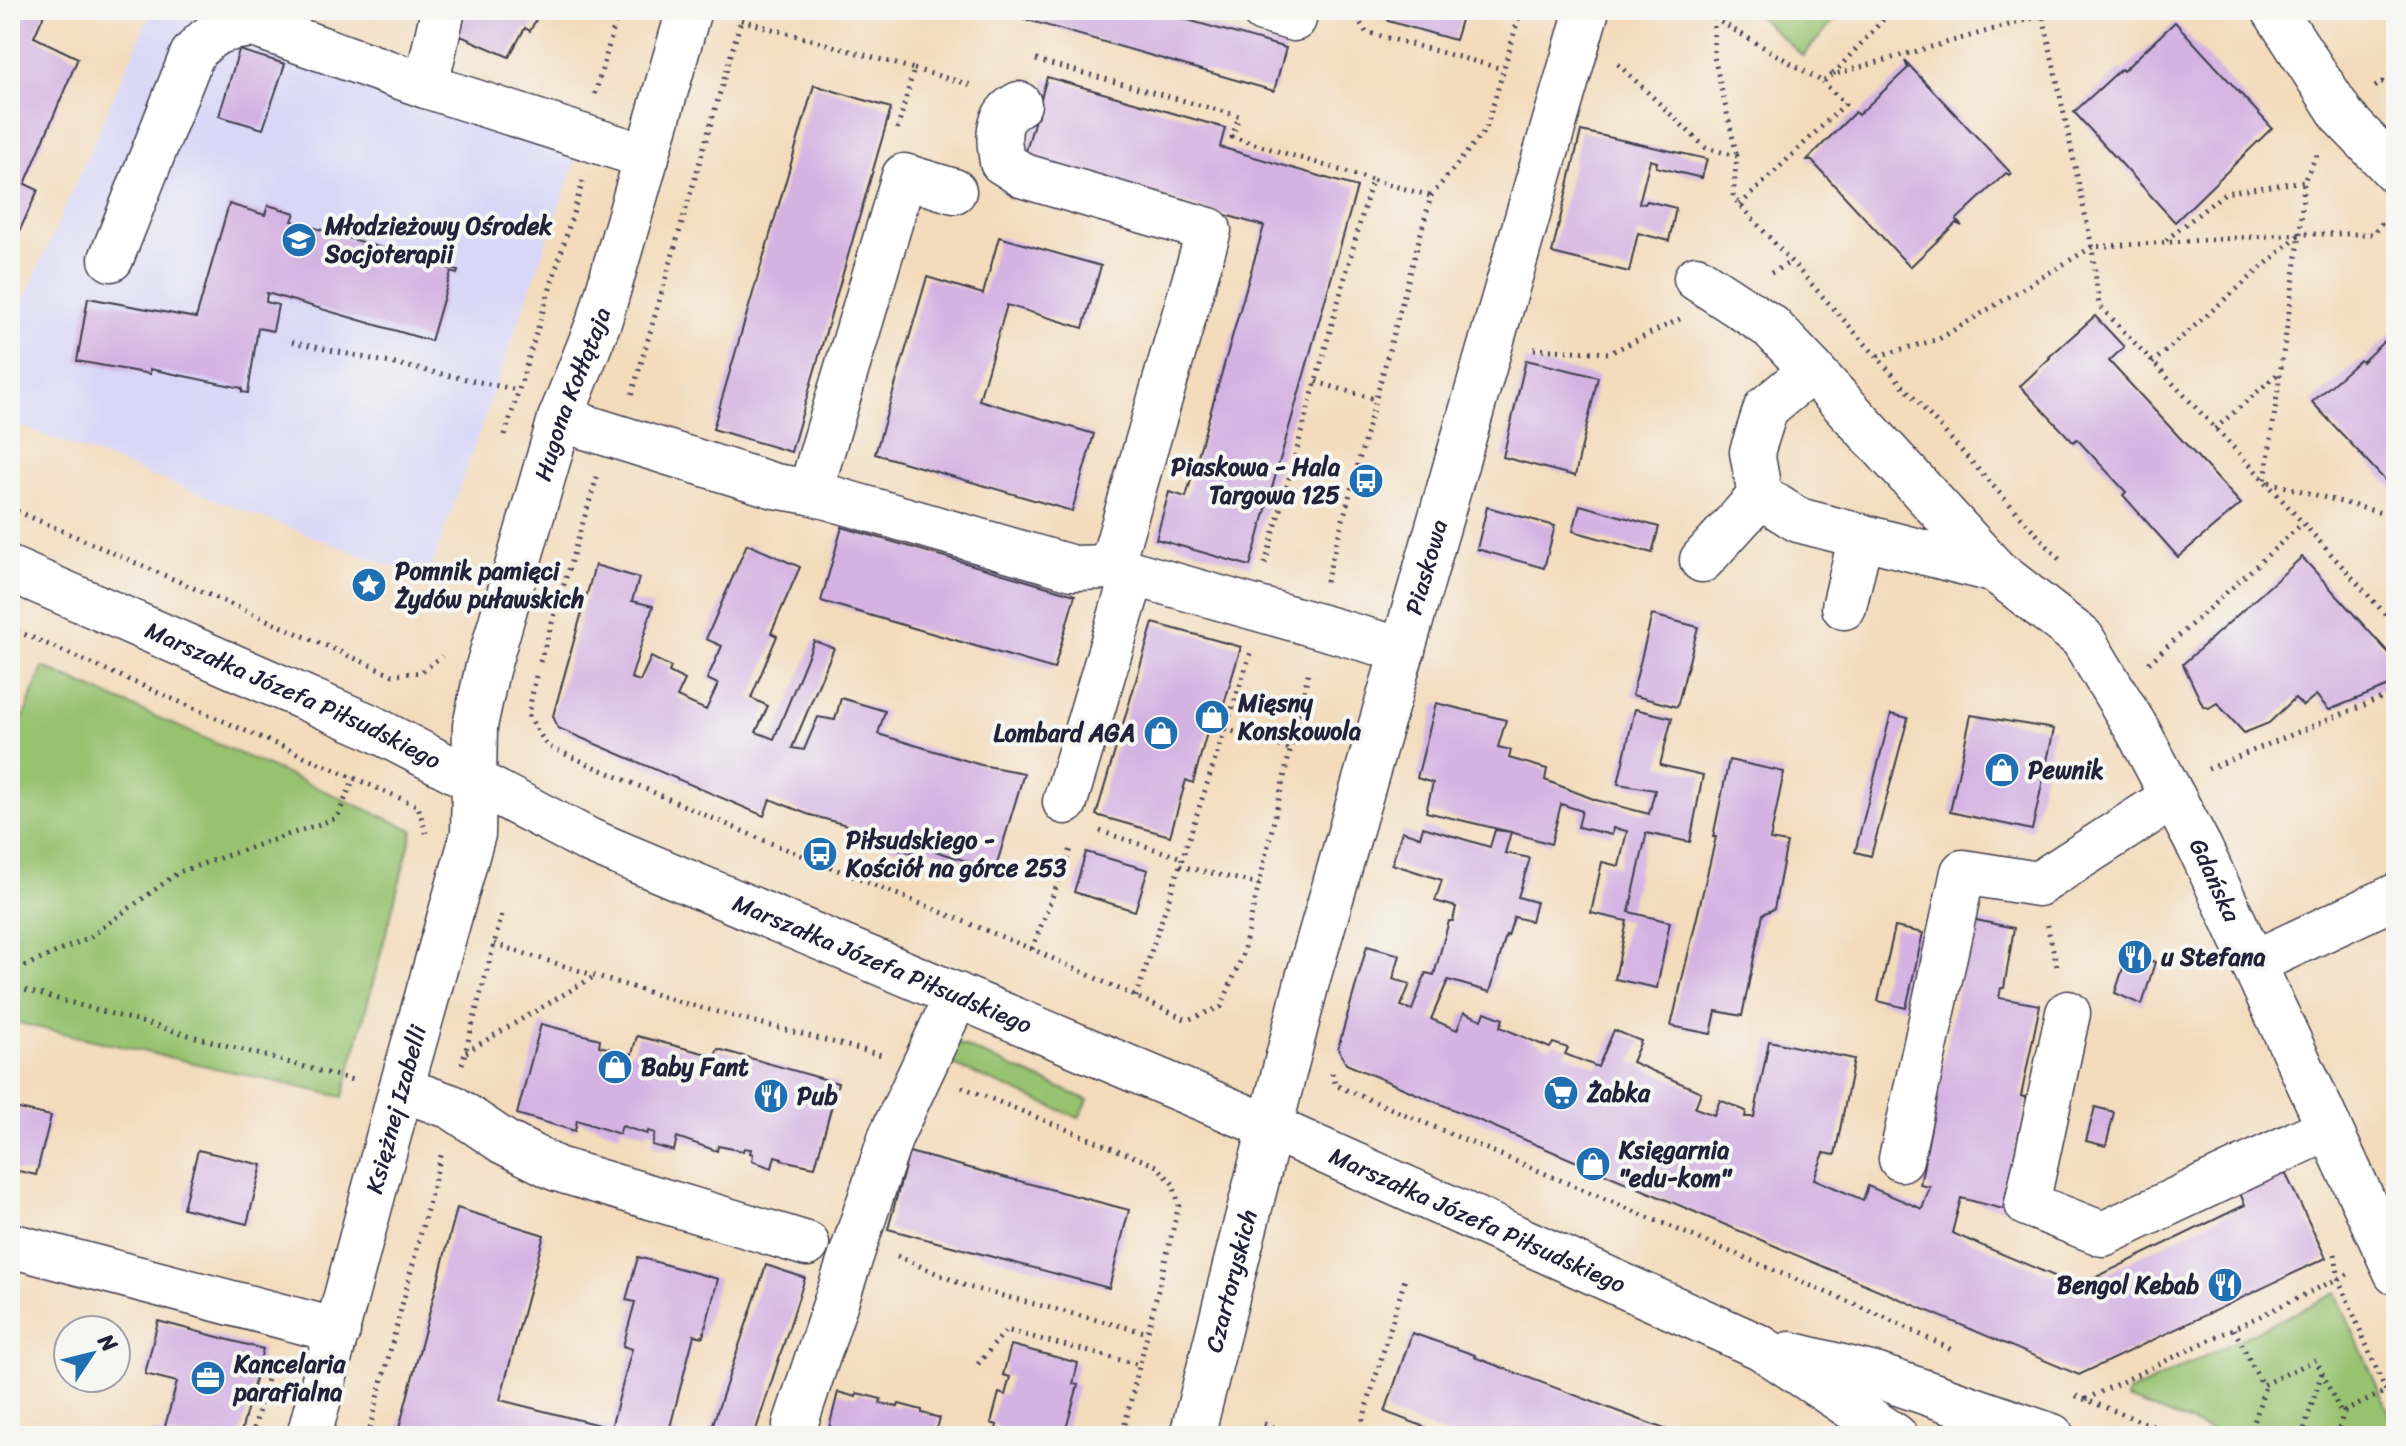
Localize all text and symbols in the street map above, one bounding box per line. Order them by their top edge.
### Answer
place label: Młodzieżowy Ośrodek Socjoterapii [324,205,553,275]
school or university icon: Młodzieżowy Ośrodek Socjoterapii [280,221,318,259]
street label: Hugona Kołłątaja [522,303,623,486]
place label: Piaskowa - Hala Targowa 125 [1171,446,1341,516]
bus stop icon: Piaskowa - Hala Targowa 125 [1347,462,1385,500]
street label: Piaskowa [1393,514,1460,620]
place label: Pomnik pamięci Żydów puławskich [394,550,584,620]
place icon: Pomnik pamięci Żydów puławskich [350,566,388,604]
street label: Marszałka Józefa Piłsudskiego [138,610,449,781]
place label: Mięsny Konskowola [1237,682,1361,752]
shop icon: Mięsny Konskowola [1193,698,1231,736]
place label: Lombard AGA [993,712,1135,754]
shop icon: Lombard AGA [1142,714,1180,752]
place label: Pewnik [2028,749,2104,791]
shop icon: Pewnik [1983,751,2021,789]
place label: Piłsudskiego - Kościół na górce 253 [845,819,1067,889]
street label: Gdańska [2177,830,2253,930]
bus stop icon: Piłsudskiego - Kościół na górce 253 [801,835,839,873]
street label: Marszałka Józefa Piłsudskiego [726,882,1039,1046]
place label: u Stefana [2161,936,2266,978]
restaurant icon: u Stefana [2116,938,2154,976]
street label: Księżnej Izabelli [353,1019,439,1198]
place label: Baby Fant [641,1046,749,1088]
shop icon: Baby Fant [596,1048,634,1086]
place label: Żabka [1586,1072,1651,1114]
supermarket icon: Żabka [1542,1074,1580,1112]
place label: Pub [797,1075,838,1117]
restaurant icon: Pub [752,1077,790,1115]
place label: Księgarnia "edu-kom" [1618,1129,1733,1199]
street label: Marszałka Józefa Piłsudskiego [1322,1135,1633,1305]
shop icon: Księgarnia "edu-kom" [1574,1145,1612,1183]
street label: Czartoryskich [1193,1205,1270,1357]
place label: Bengol Kebab [2057,1264,2199,1306]
restaurant icon: Bengol Kebab [2206,1266,2244,1304]
north arrow [52,1314,132,1394]
text: N [87,1325,129,1361]
place label: Kancelaria parafialna [232,1343,346,1413]
office icon: Kancelaria parafialna [189,1359,227,1397]

